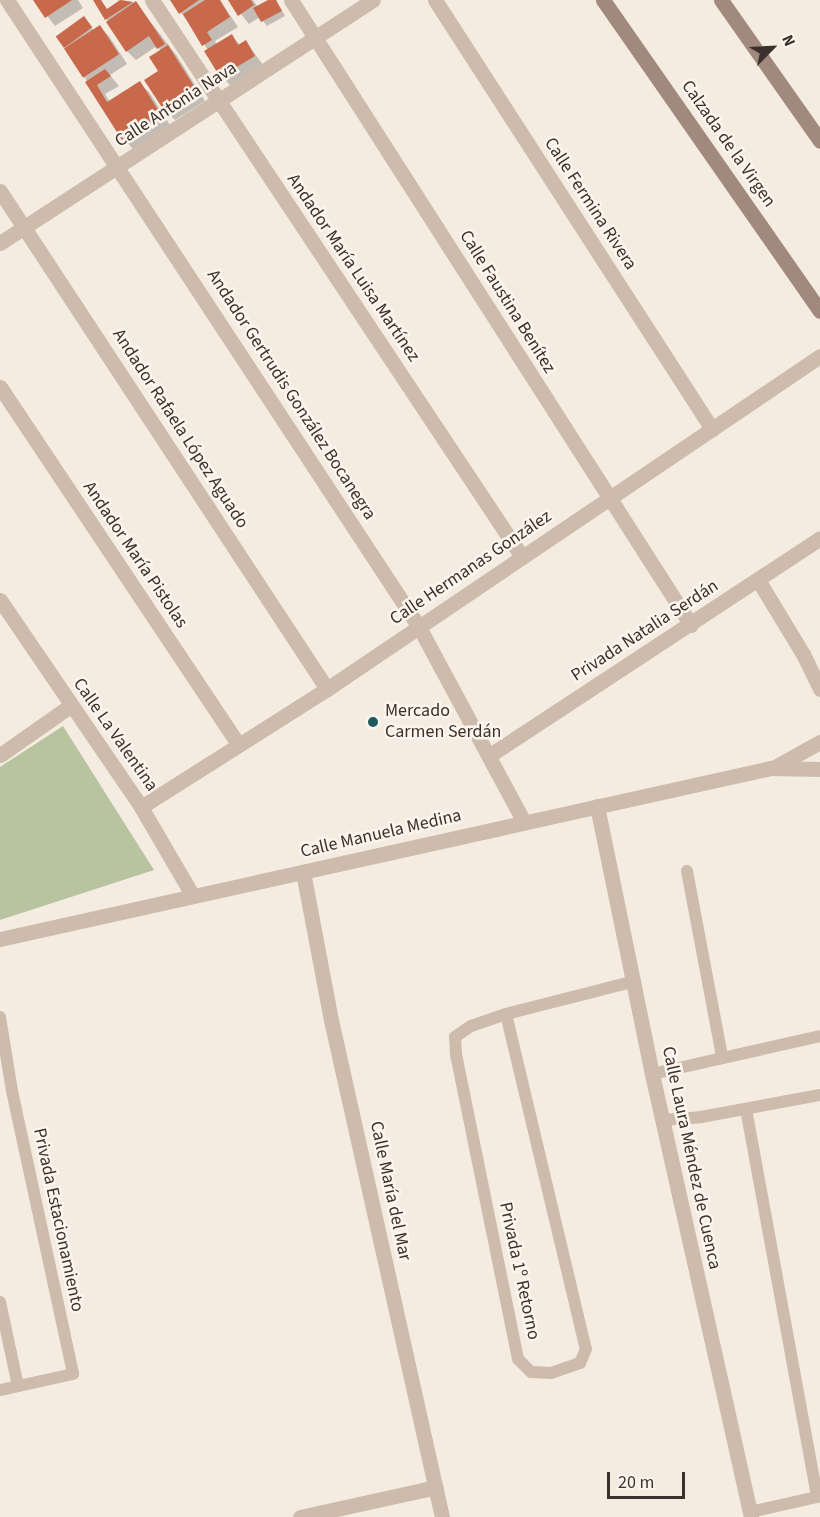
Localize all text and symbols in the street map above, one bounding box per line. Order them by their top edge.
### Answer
north arrow [742,18,802,78]
text: N [776,31,801,50]
street label: Calle Antonia Nava [111,58,241,152]
street label: Calzada de la Virgen [676,76,780,212]
street label: Calle Fermina Rivera [539,134,641,274]
street label: Andador María Luisa Martínez [282,170,424,366]
street label: Calle Faustina Benítez [454,226,560,378]
street label: Andador Gertrudis González Bocanegra [202,266,380,524]
street label: Andador Rafaela López Aguado [107,325,253,533]
street label: Andador María Pistolas [78,478,192,632]
street label: Calle Hermanas González [386,506,556,630]
street label: Privada Natalia Serdán [567,575,723,687]
street label: Calle La Valentina [68,674,162,796]
place label: Mercado Carmen Serdán [385,701,501,744]
marker: Mercado Carmen Serdán [366,715,380,729]
street label: Calle Manuela Medina [298,805,464,863]
street label: Calle Laura Méndez de Cuenca [657,1045,725,1271]
street label: Calle María del Mar [365,1119,415,1263]
street label: Privada Estacionamiento [28,1126,88,1314]
street label: Privada 1º Retorno [494,1200,544,1342]
scale bar [610,1460,688,1498]
text: 20 m [618,1470,654,1495]

